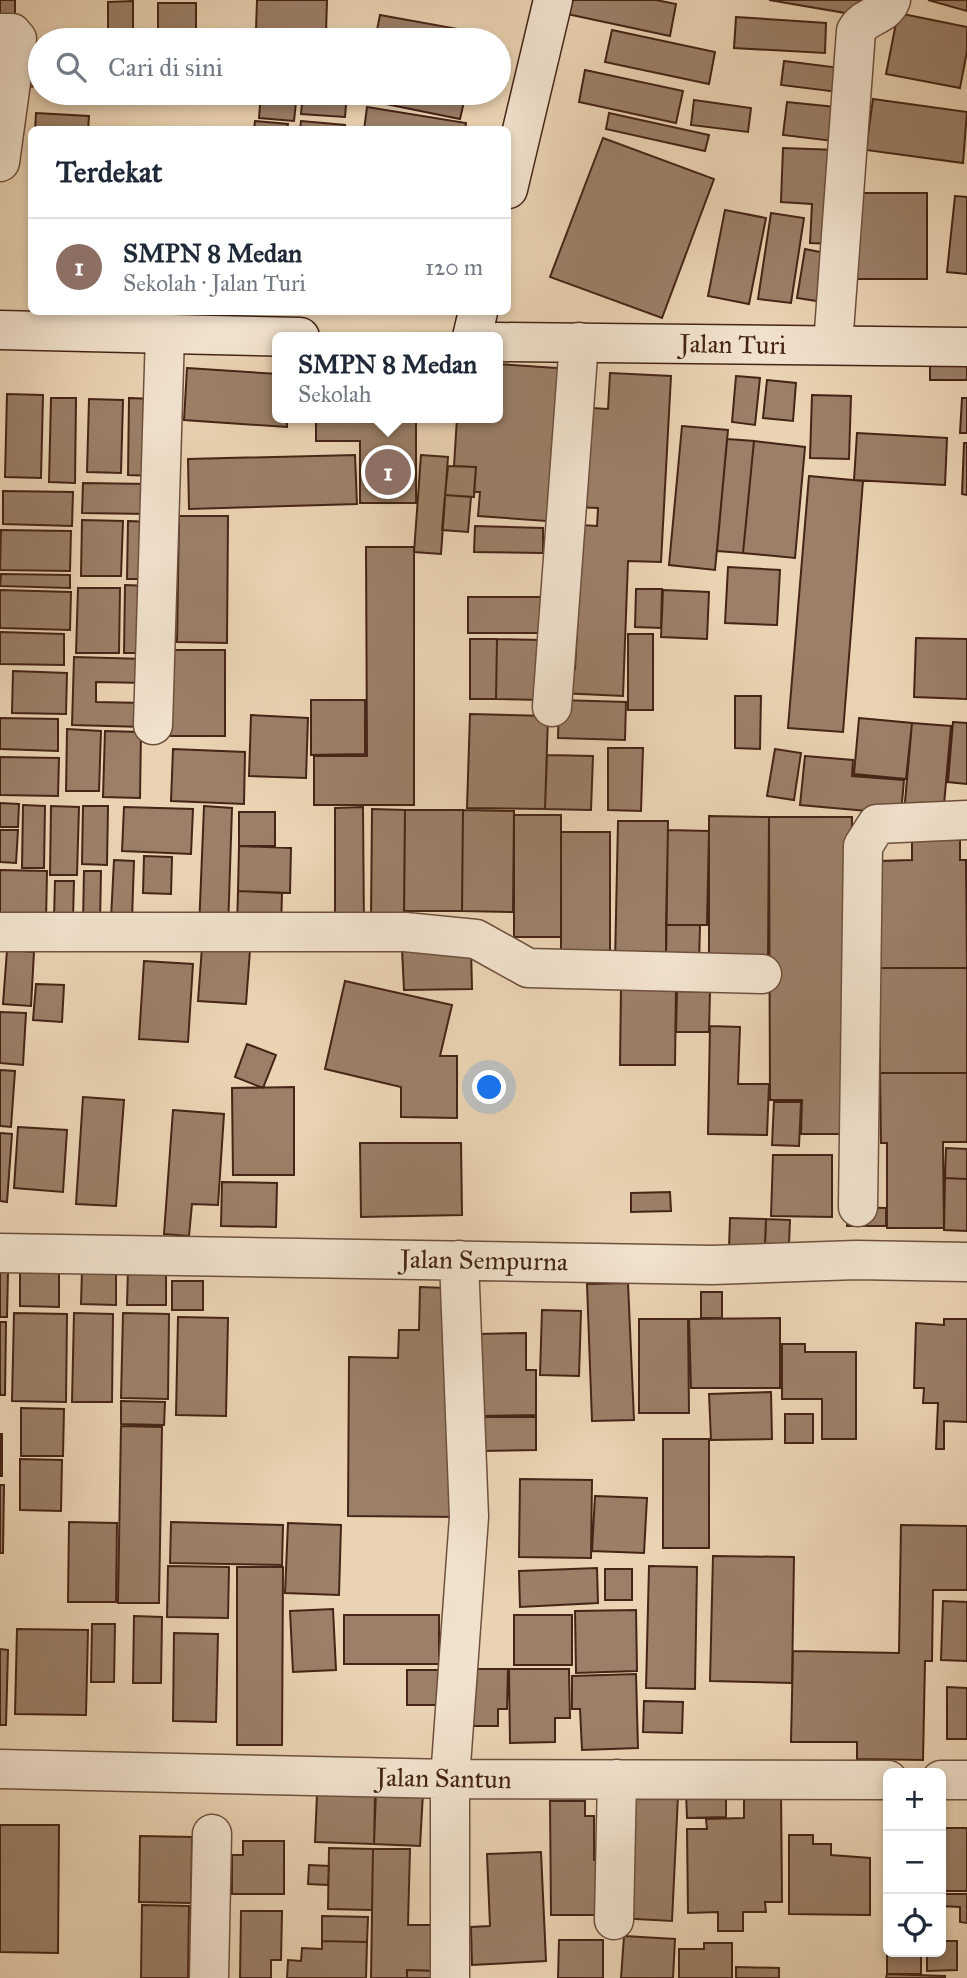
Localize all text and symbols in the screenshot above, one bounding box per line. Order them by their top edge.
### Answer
search box [28,28,511,105]
icon: search [52,48,90,86]
text: Cari di sini [108,51,223,83]
text: Terdekat [56,154,162,190]
text: SMPN 8 Medan [123,237,302,269]
text: 1 [74,253,84,281]
text: 120 m [425,253,483,281]
text: Sekolah · Jalan Turi [123,269,306,297]
street label: Jalan Turi [676,327,787,361]
popup [272,332,503,423]
text: SMPN 8 Medan [298,348,477,380]
text: Sekolah [298,380,371,408]
pin: 1 [365,446,411,498]
your location [472,1070,506,1104]
street label: Jalan Sempurna [397,1242,568,1277]
street label: Jalan Santun [373,1761,512,1795]
map controls [883,1768,946,1957]
button: + [883,1768,946,1831]
button: − [883,1831,946,1894]
button: locate [883,1894,946,1957]

